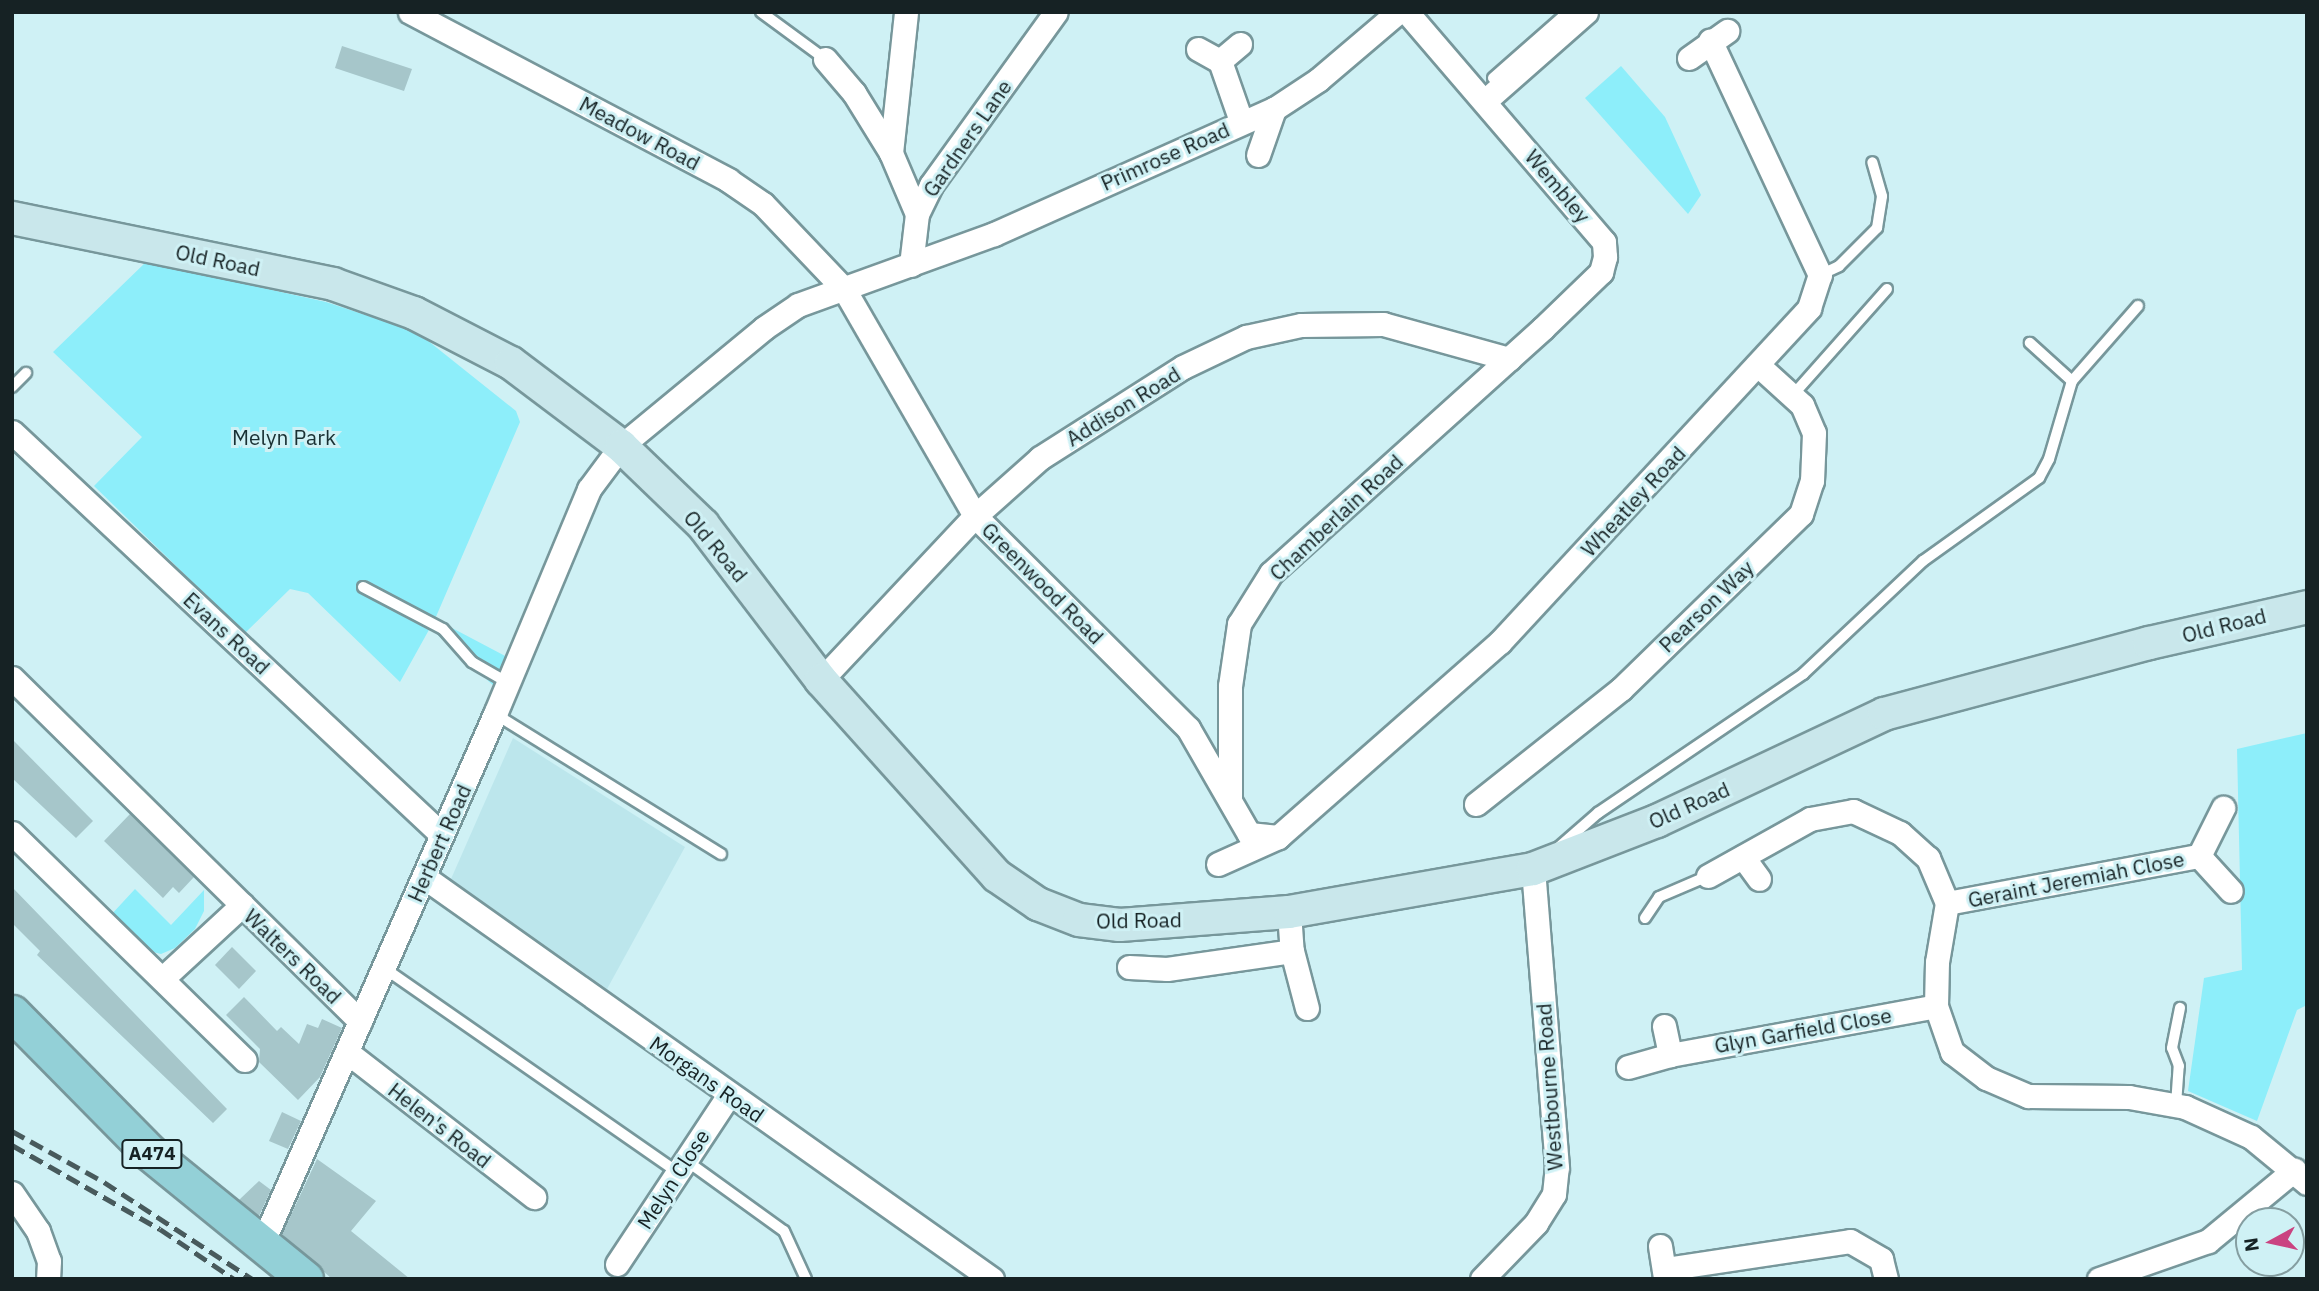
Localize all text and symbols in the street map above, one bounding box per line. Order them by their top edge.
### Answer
street label: Gardners Lane [917,75,1017,201]
street label: Meadow Road [575,91,705,175]
street label: Primrose Road [1097,116,1233,196]
street label: Wembley [1520,144,1596,228]
street label: Old Road [173,239,263,281]
street label: Addison Road [1061,361,1185,451]
park label: Melyn Park [232,424,336,450]
street label: Wheatley Road [1575,441,1691,561]
street label: Chamberlain Road [1264,449,1408,585]
street label: Old Road [679,505,753,587]
street label: Greenwood Road [977,517,1109,649]
street label: Pearson Way [1653,555,1759,657]
street label: Evans Road [179,587,275,679]
street label: Old Road [2179,602,2269,648]
street label: Old Road [1645,776,1733,834]
street label: Herbert Road [402,780,476,906]
street label: Geraint Jeremiah Close [1966,846,2186,912]
street label: Walters Road [239,903,347,1009]
street label: Old Road [1096,907,1182,933]
street label: Glyn Garfield Close [1712,1002,1894,1058]
street label: Westbourne Road [1531,1003,1567,1171]
street label: Morgans Road [645,1030,769,1128]
street label: Helen's Road [383,1077,497,1173]
street label: Melyn Close [631,1124,715,1234]
road number: A474 [120,1138,184,1170]
north arrow [2235,1207,2305,1277]
text: N [2238,1236,2264,1253]

